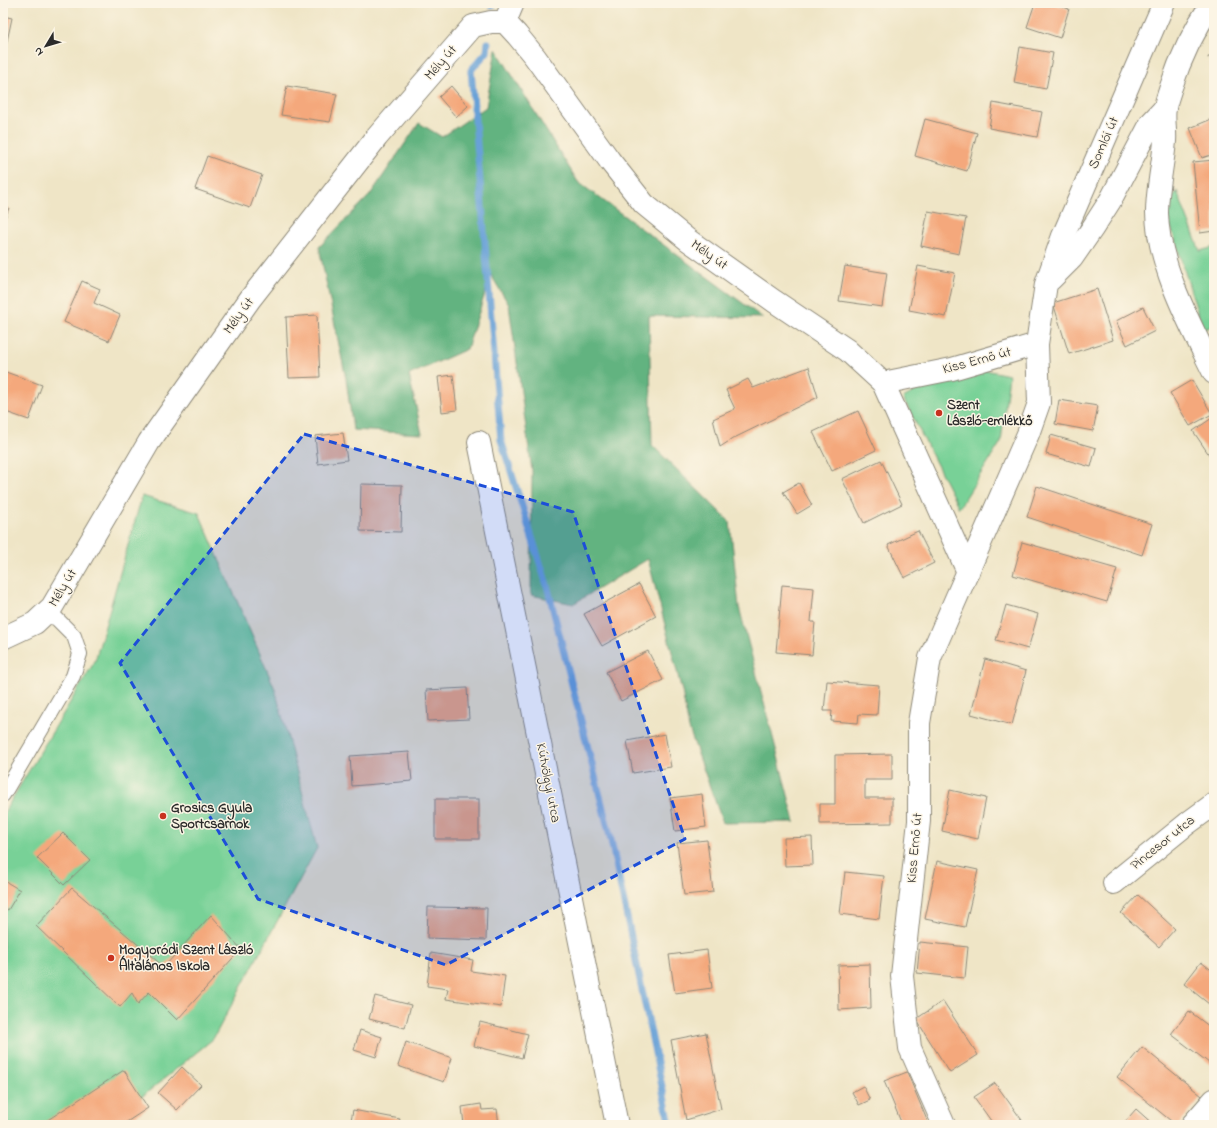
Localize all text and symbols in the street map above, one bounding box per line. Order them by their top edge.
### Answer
north arrow [26,26,66,66]
street label: Mély út [420,40,463,86]
text: N [30,44,48,59]
street label: Somlói út [1083,113,1125,173]
street label: Mély út [686,235,732,276]
street label: Mély út [218,293,261,339]
street label: Kiss Ernő út [940,342,1014,380]
place label: Szent László-emlékkő [947,395,1032,432]
marker: Szent László-emlékkő [934,408,944,418]
street label: Mély út [43,565,84,612]
street label: Kútvölgyi utca [529,741,566,825]
place label: Grosics Gyula Sportcsarnok [171,798,253,835]
street label: Pincesor utca [1126,810,1200,876]
marker: Grosics Gyula Sportcsarnok [158,811,168,821]
street label: Kiss Ernő út [901,812,929,884]
place label: Mogyoródi Szent László Általános Iskola [119,940,253,977]
marker: Mogyoródi Szent László Általános Iskola [106,953,116,963]

